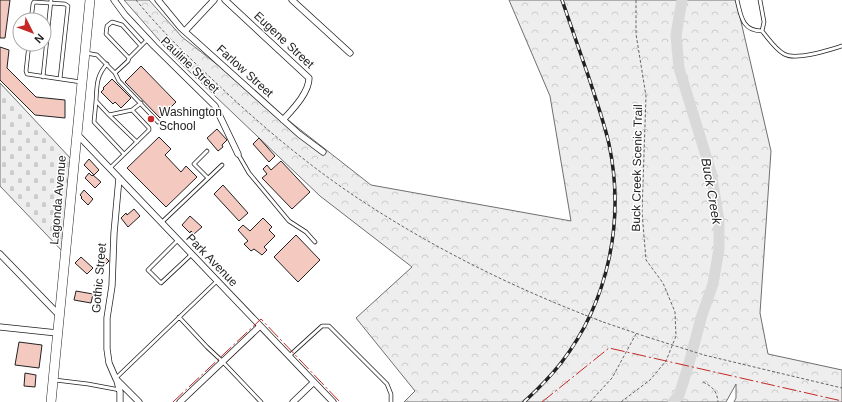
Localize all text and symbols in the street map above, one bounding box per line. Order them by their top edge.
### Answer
street label: Eugene Street [251,9,317,72]
north arrow [12,12,52,52]
text: N [32,32,47,46]
street label: Pauline Street [158,34,222,97]
street label: Farlow Street [214,42,277,101]
street label: Buck Creek Scenic Trail [629,104,645,232]
place label: Washington School [159,105,222,133]
marker: Washington School [146,114,156,124]
street label: Lagonda Avenue [47,154,69,245]
water label: Buck Creek [698,157,725,227]
street label: Park Avenue [183,231,241,289]
street label: Gothic Street [89,242,109,313]

